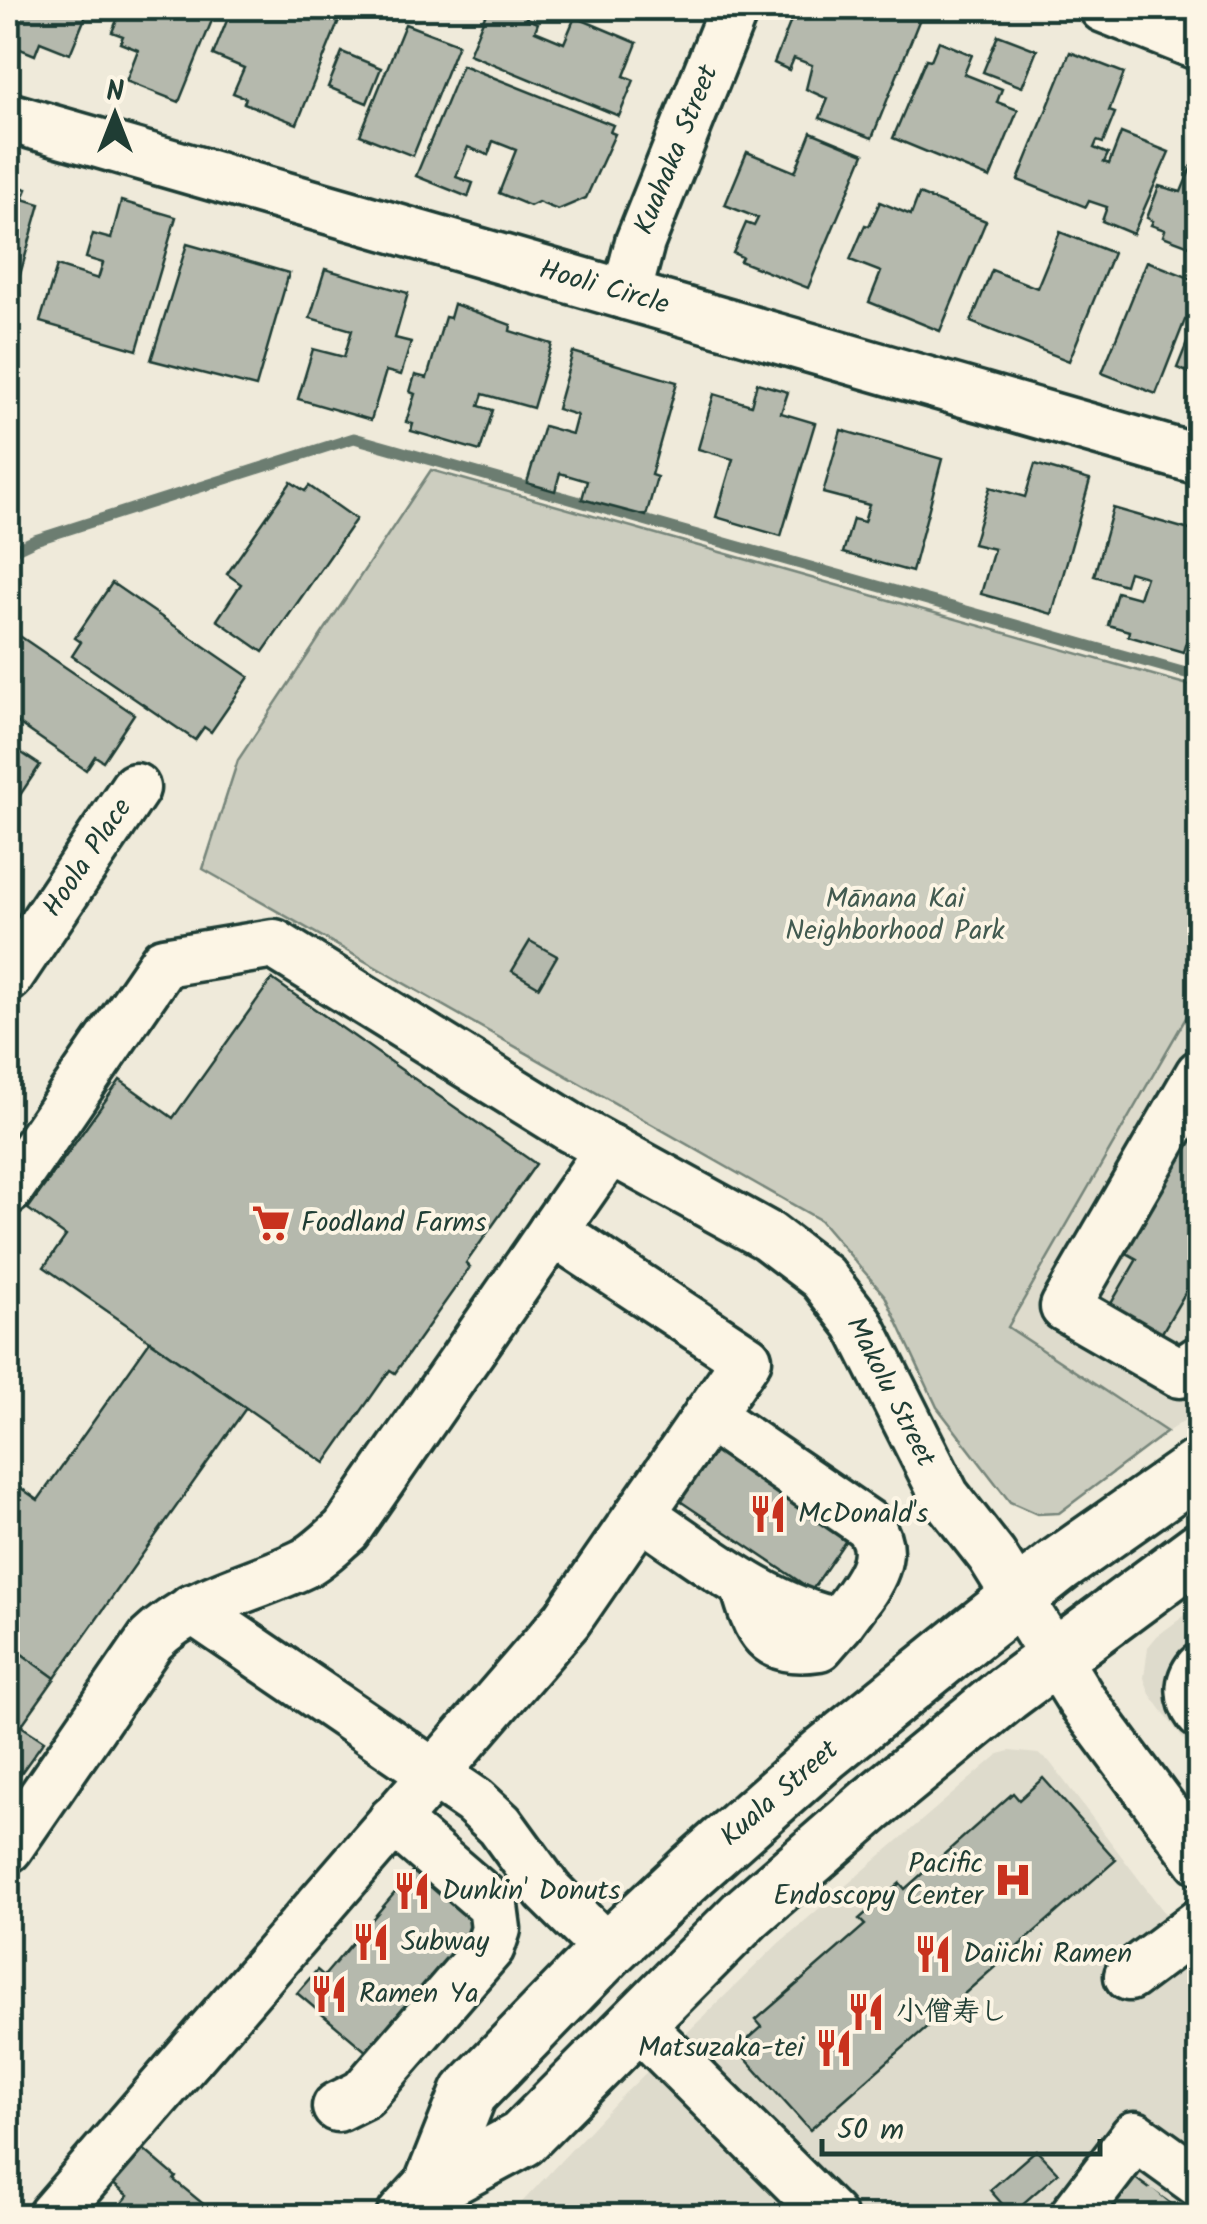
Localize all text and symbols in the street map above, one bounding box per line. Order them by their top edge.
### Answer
street label: Kuahaka Street [622,57,732,242]
north arrow [65,65,165,165]
text: N [106,70,124,115]
street label: Hooli Circle [534,248,675,328]
street label: Hoola Place [31,789,145,927]
park label: Mānana Kai Neighborhood Park [785,877,1006,954]
place label: Foodland Farms [301,1201,486,1246]
supermarket icon: Foodland Farms [250,1202,292,1244]
street label: Makolu Street [833,1309,948,1476]
place label: McDonald's [798,1492,928,1537]
restaurant icon: McDonald's [747,1493,789,1535]
street label: Kuala Street [710,1729,850,1859]
place label: Pacific Endoscopy Center [773,1842,985,1919]
hospital icon: Pacific Endoscopy Center [992,1859,1034,1901]
place label: Dunkin' Donuts [442,1869,620,1914]
restaurant icon: Dunkin' Donuts [391,1870,433,1912]
place label: Subway [401,1920,490,1965]
restaurant icon: Subway [350,1921,392,1963]
place label: Daiichi Ramen [963,1932,1132,1977]
restaurant icon: Daiichi Ramen [912,1933,954,1975]
place label: Ramen Ya [359,1972,479,2017]
restaurant icon: Ramen Ya [308,1973,350,2015]
place label: 小僧寿し [896,1990,1008,2035]
restaurant icon: 小僧寿し [845,1991,887,2033]
place label: Matsuzaka-tei [638,2026,805,2071]
restaurant icon: Matsuzaka-tei [813,2027,855,2069]
scale bar [822,2094,1100,2156]
text: 50 m [837,2107,904,2155]

